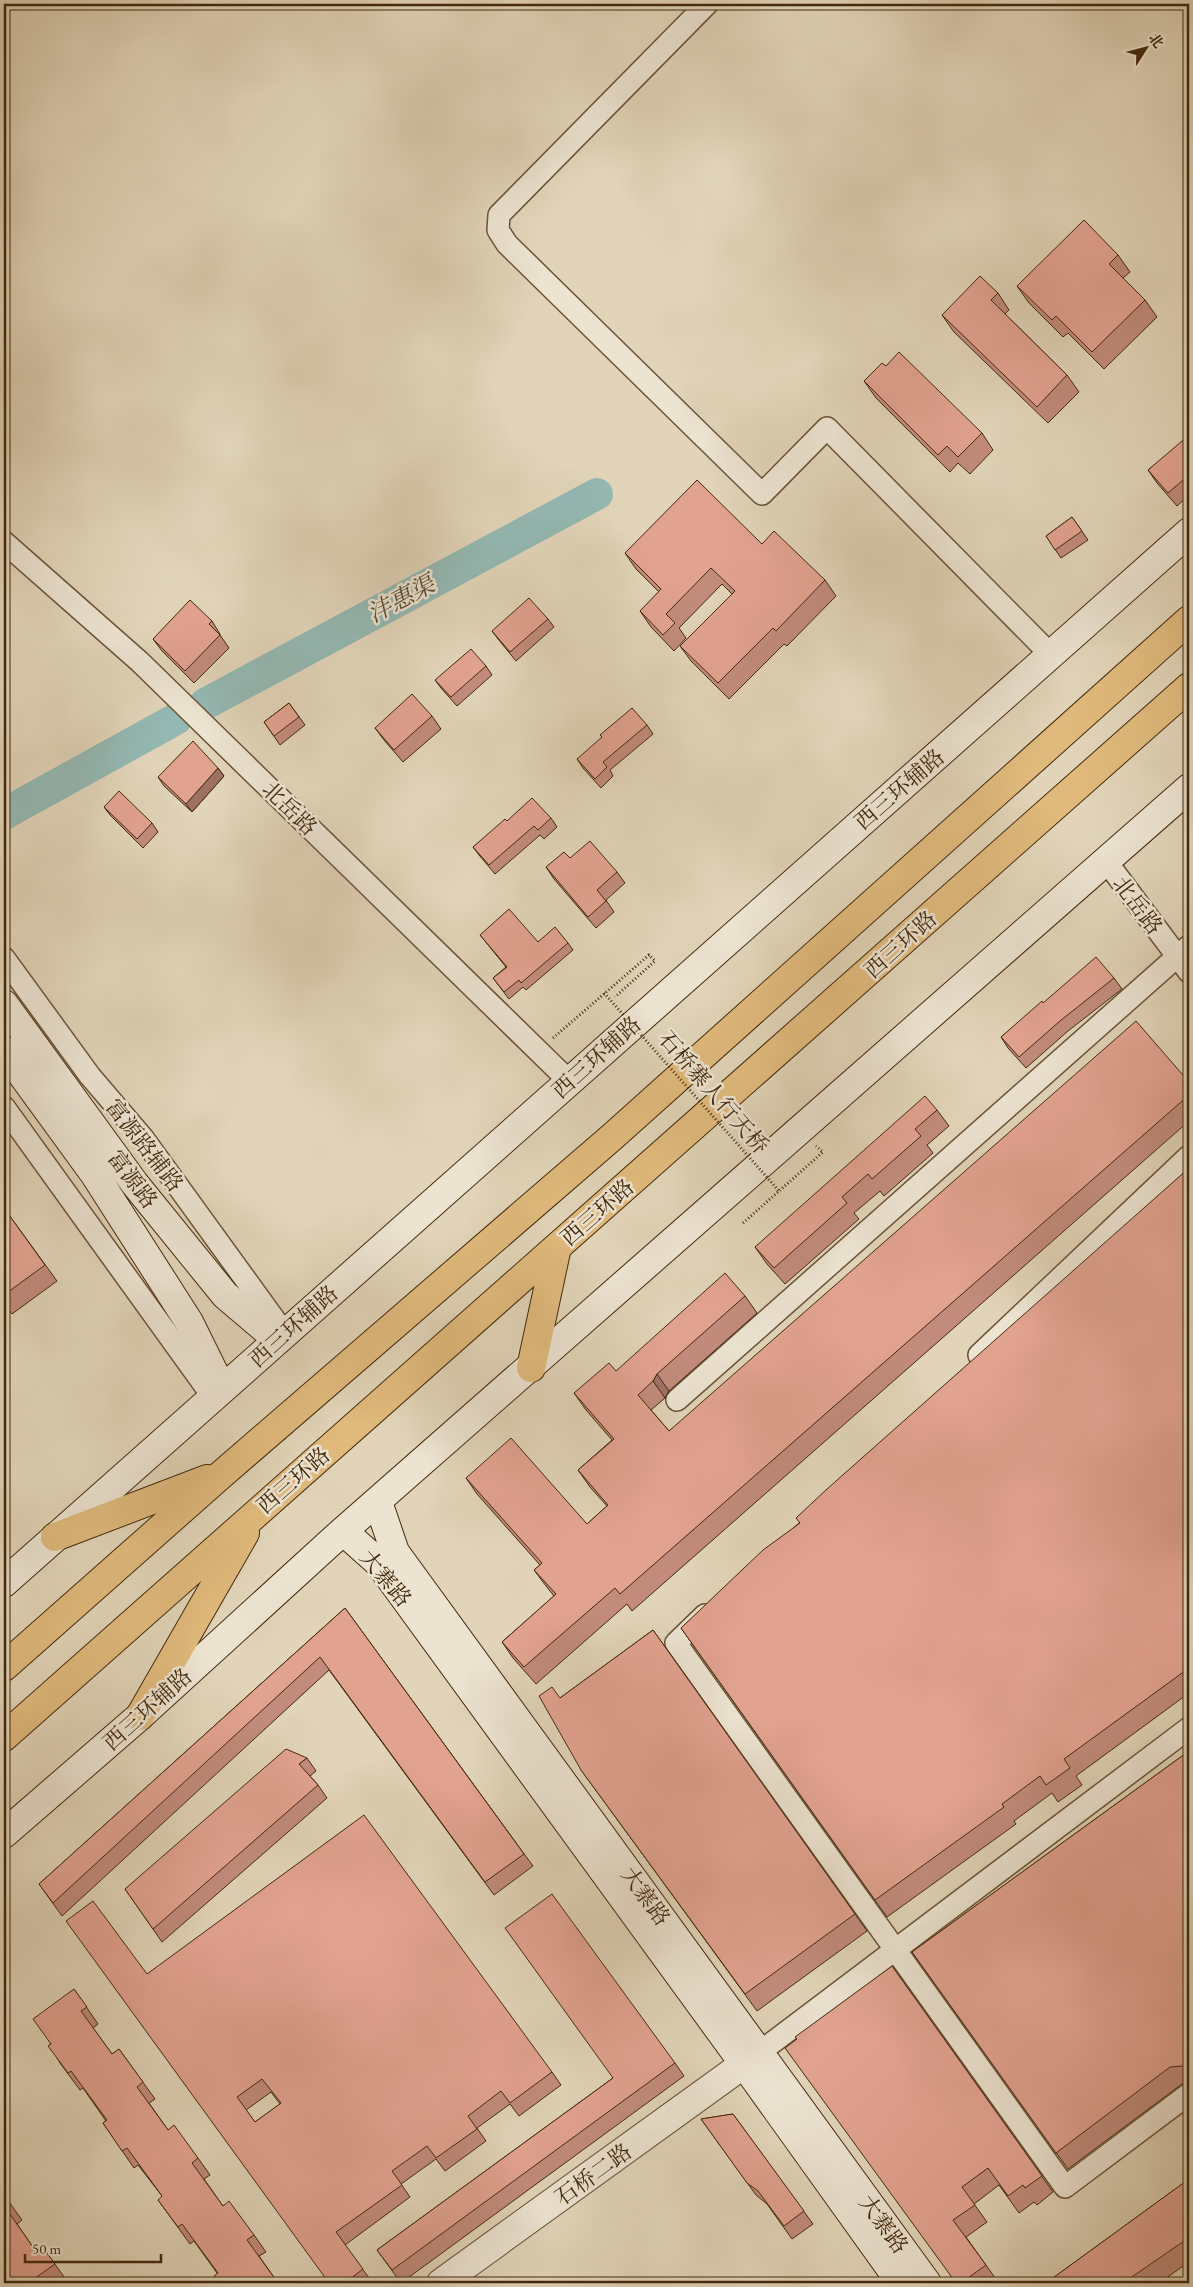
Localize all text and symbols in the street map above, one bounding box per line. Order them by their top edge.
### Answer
north arrow [1120,22,1170,72]
text: 北 [1145,29,1168,51]
water label: 沣惠渠 [362,567,442,629]
street label: 西三环辅路 [848,742,950,836]
street label: 北岳路 [256,775,323,842]
street label: 北岳路 [1106,870,1169,940]
street label: 西三环路 [858,904,943,985]
street label: 西三环辅路 [546,1010,647,1105]
street label: 石桥寨人行天桥 [652,1025,775,1160]
street label: 富源路辅路 [101,1094,189,1196]
street label: 富源路 [103,1145,163,1213]
street label: 西三环路 [555,1173,640,1252]
street label: 西三环辅路 [243,1279,344,1374]
street label: 西三环路 [251,1441,336,1520]
street label: 大寨路 [353,1544,418,1613]
street label: 西三环辅路 [97,1662,198,1757]
street label: 大寨路 [614,1861,677,1932]
street label: 石桥二路 [549,2137,637,2212]
street label: 大寨路 [852,2189,915,2260]
scale bar [25,2232,161,2264]
text: 50 m [32,2239,61,2258]

